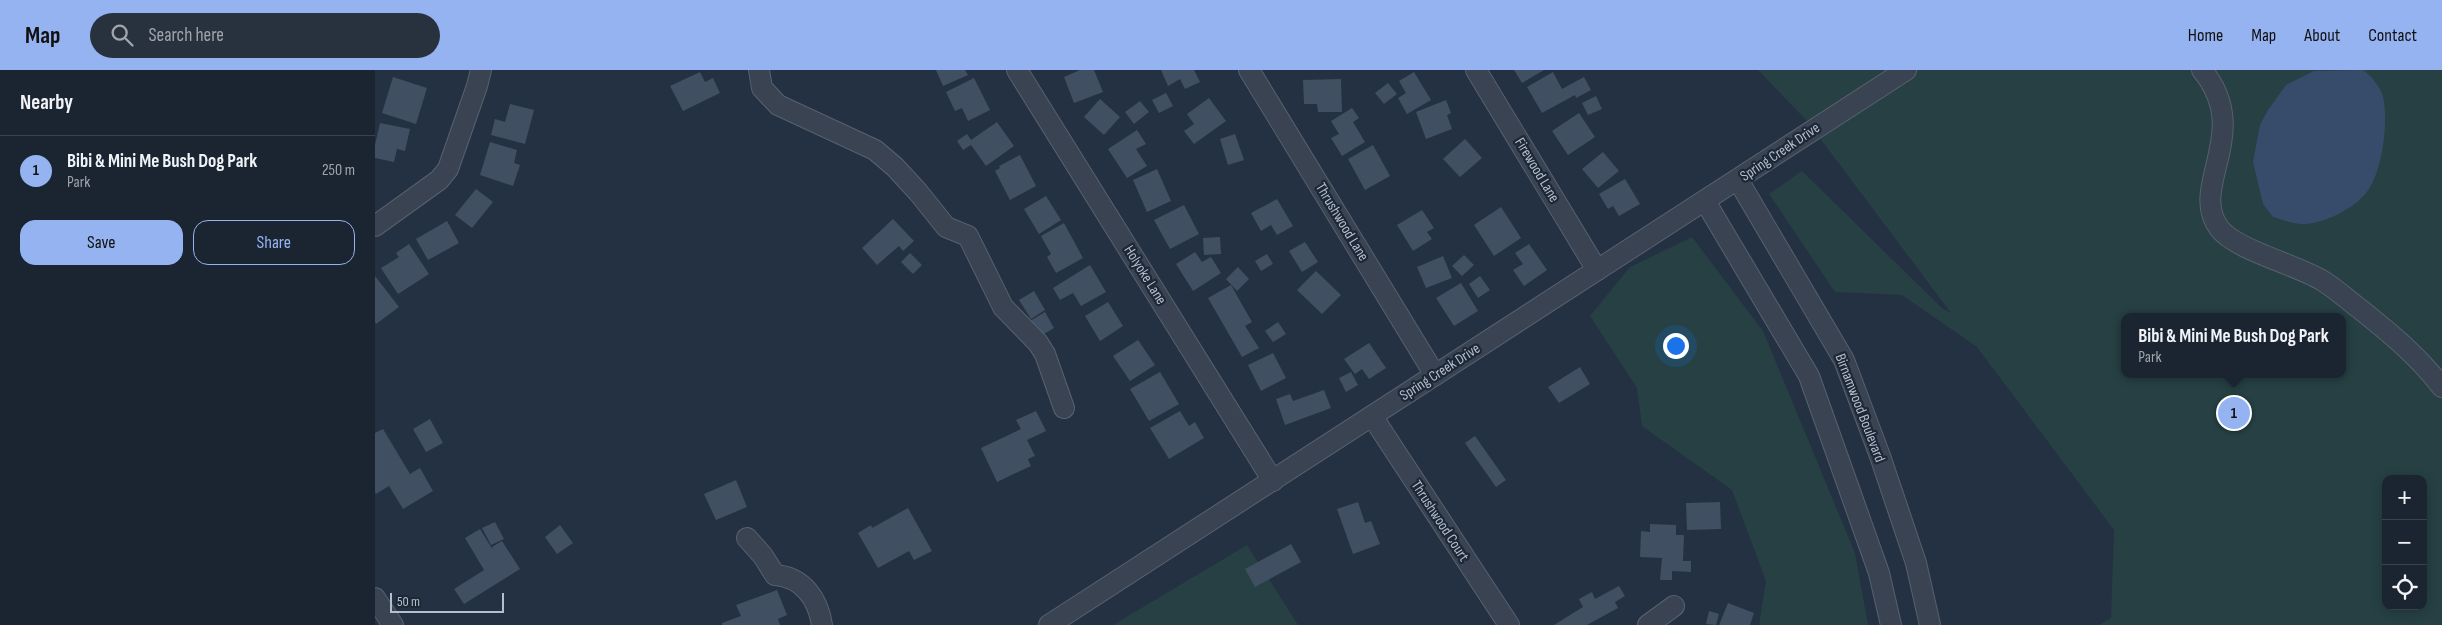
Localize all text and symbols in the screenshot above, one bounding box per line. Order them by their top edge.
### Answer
search box [90,13,440,58]
text: Map [25,21,60,50]
icon: search [108,21,136,49]
text: Search here [148,24,224,47]
text: Home [2188,25,2223,46]
text: Map [2251,25,2276,46]
text: About [2304,25,2340,46]
text: Contact [2368,25,2417,46]
text: Nearby [20,90,73,115]
street label: Spring Creek Drive [1736,118,1824,186]
street label: Firewood Lane [1510,134,1564,206]
text: Bibi & Mini Me Bush Dog Park [67,150,257,173]
text: 1 [33,161,39,180]
text: 250 m [322,161,355,180]
text: Park [67,173,90,192]
street label: Thrushwood Lane [1311,179,1373,265]
button: Save [20,220,183,265]
button: Share [193,220,355,265]
street label: Holyoke Lane [1119,242,1171,308]
popup [2121,313,2346,378]
text: Bibi & Mini Me Bush Dog Park [2138,325,2329,348]
your location [1663,333,1689,359]
street label: Spring Creek Drive [1396,339,1484,405]
text: Park [2138,348,2162,367]
street label: Birnamwood Boulevard [1831,351,1889,465]
pin: 1 [2218,394,2250,432]
map controls [2382,475,2427,610]
button: + [2382,475,2427,520]
street label: Thrushwood Court [1407,477,1473,565]
button: − [2382,520,2427,565]
button: locate [2382,565,2427,610]
scale bar [390,590,504,613]
text: 50 m [397,593,420,610]

